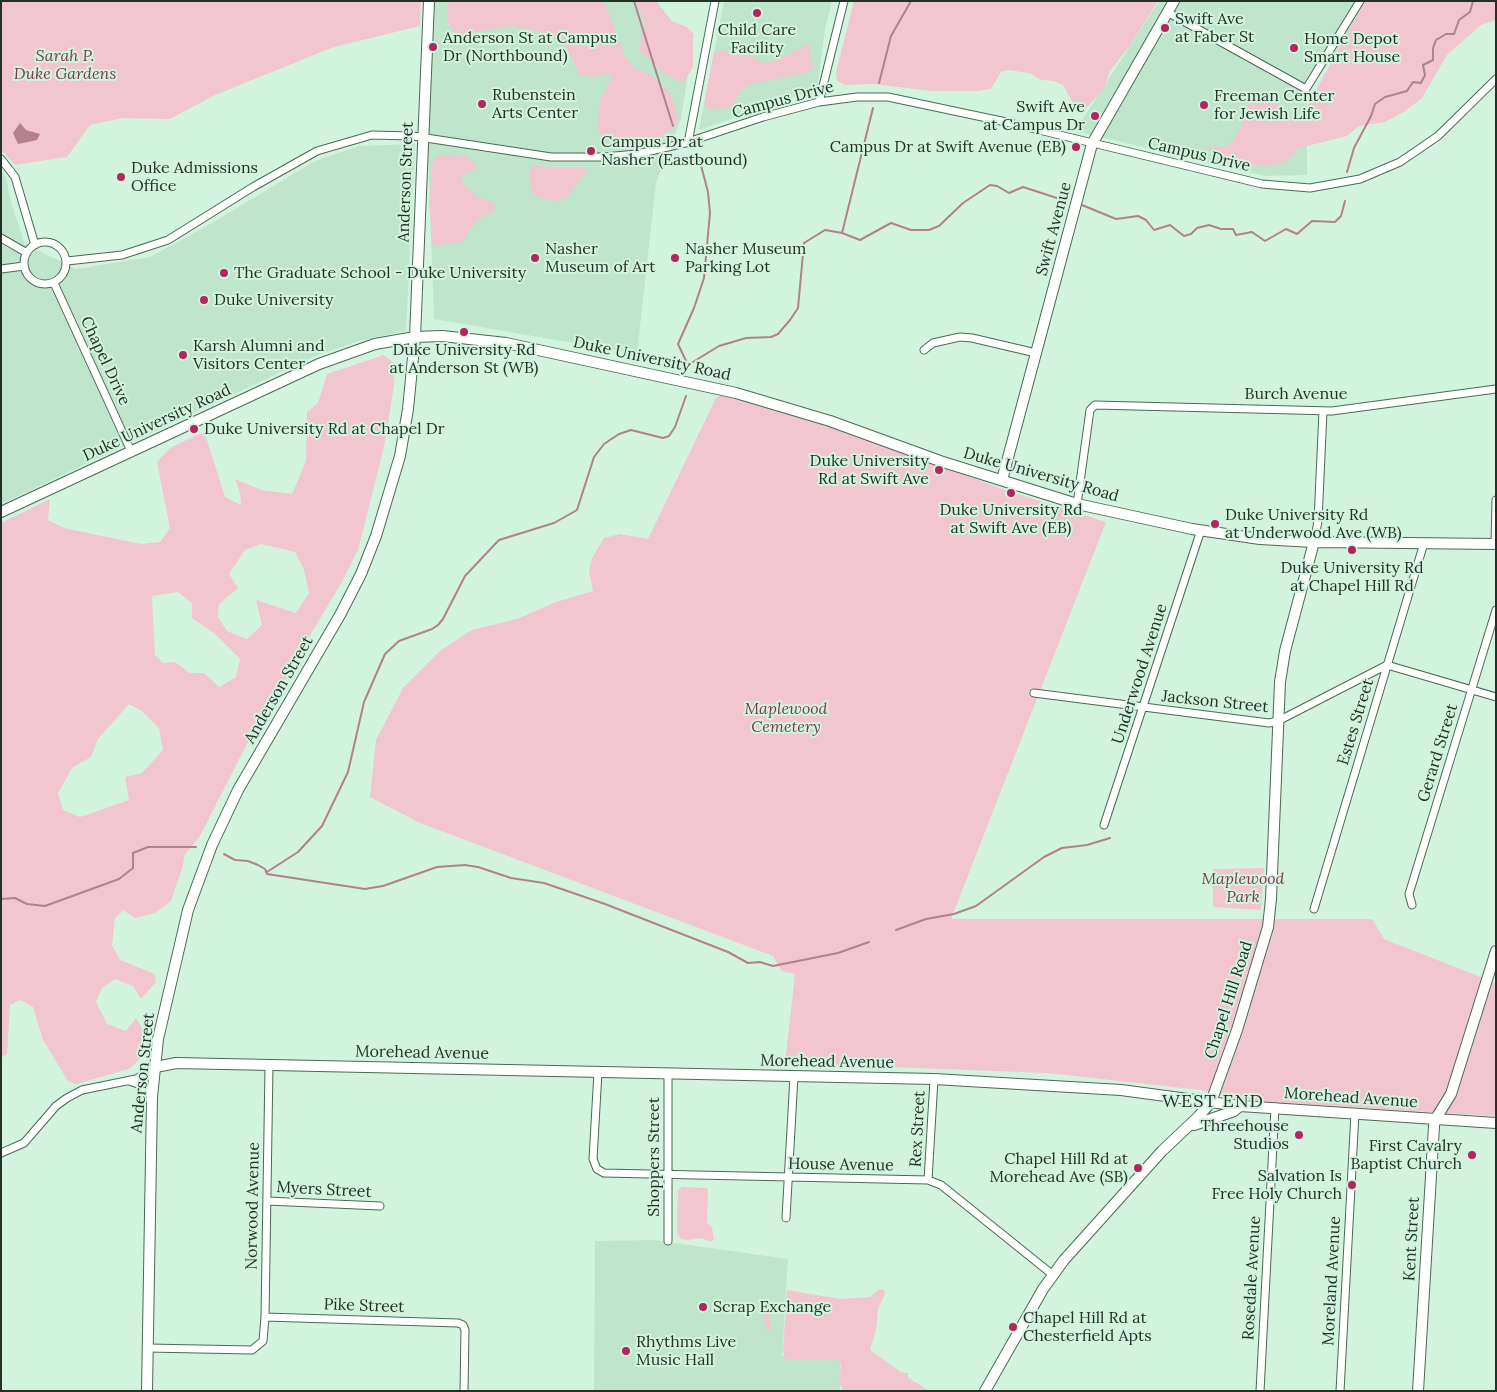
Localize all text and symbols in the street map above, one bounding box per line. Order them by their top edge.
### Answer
marker: Child Care Facility [751,7,763,19]
place label: Swift Ave at Faber St [1175,9,1254,47]
place label: Child Care Facility [718,20,796,58]
marker: Swift Ave at Faber St [1159,22,1171,34]
place label: Anderson St at Campus Dr (Northbound) [443,28,617,66]
place label: Home Depot Smart House [1304,29,1400,67]
marker: Anderson St at Campus Dr (Northbound) [427,41,439,53]
marker: Home Depot Smart House [1288,42,1300,54]
park label: Sarah P. Duke Gardens [14,46,116,84]
street label: Campus Drive [730,77,836,123]
place label: Rubenstein Arts Center [492,85,578,123]
place label: Freeman Center for Jewish Life [1214,86,1334,124]
place label: Swift Ave at Campus Dr [983,97,1085,135]
marker: Rubenstein Arts Center [476,98,488,110]
marker: Freeman Center for Jewish Life [1198,99,1210,111]
marker: Swift Ave at Campus Dr [1089,110,1101,122]
street label: Anderson Street [394,121,418,243]
place label: Campus Dr at Nasher (Eastbound) [601,132,747,170]
street label: Campus Drive [1146,134,1252,176]
place label: Campus Dr at Swift Avenue (EB) [830,137,1066,157]
marker: Campus Dr at Swift Avenue (EB) [1070,141,1082,153]
marker: Campus Dr at Nasher (Eastbound) [585,145,597,157]
place label: Duke Admissions Office [131,158,258,196]
marker: Duke Admissions Office [115,171,127,183]
street label: Swift Avenue [1032,180,1076,278]
place label: Nasher Museum of Art [545,239,656,277]
place label: Nasher Museum Parking Lot [685,239,806,277]
marker: Nasher Museum of Art [529,252,541,264]
marker: Nasher Museum Parking Lot [669,252,681,264]
place label: The Graduate School - Duke University [234,263,526,283]
marker: The Graduate School - Duke University [218,267,230,279]
place label: Duke University [214,290,334,310]
marker: Duke University [198,294,210,306]
street label: Chapel Drive [76,314,134,408]
marker: Duke University Rd at Anderson St (WB) [458,326,470,338]
street label: Duke University Road [571,333,733,385]
place label: Karsh Alumni and Visitors Center [193,336,324,374]
place label: Duke University Rd at Anderson St (WB) [390,340,538,378]
marker: Karsh Alumni and Visitors Center [177,349,189,361]
street label: Duke University Road [80,380,234,466]
street label: Burch Avenue [1245,384,1347,404]
place label: Duke University Rd at Chapel Dr [204,419,445,439]
marker: Duke University Rd at Chapel Dr [188,423,200,435]
street label: Duke University Road [961,444,1121,506]
place label: Duke University Rd at Swift Ave [809,451,929,489]
marker: Duke University Rd at Swift Ave [933,464,945,476]
marker: Duke University Rd at Swift Ave (EB) [1005,487,1017,499]
place label: Duke University Rd at Swift Ave (EB) [939,500,1083,538]
place label: Duke University Rd at Underwood Ave (WB) [1225,505,1402,543]
marker: Duke University Rd at Underwood Ave (WB) [1209,518,1221,530]
marker: Duke University Rd at Chapel Hill Rd [1346,544,1358,556]
place label: Duke University Rd at Chapel Hill Rd [1280,558,1424,596]
street label: Underwood Avenue [1108,601,1172,747]
street label: Anderson Street [240,633,318,747]
street label: Estes Street [1334,677,1378,767]
street label: Jackson Street [1161,687,1269,717]
park label: Maplewood Cemetery [745,699,827,737]
street label: Gerard Street [1414,701,1462,805]
park label: Maplewood Park [1202,869,1284,907]
street label: Chapel Hill Road [1201,939,1257,1061]
street label: Anderson Street [127,1012,159,1134]
street label: Morehead Avenue [355,1042,489,1064]
street label: Morehead Avenue [760,1051,894,1073]
street label: Morehead Avenue [1284,1084,1418,1112]
street label: Rex Street [906,1090,930,1168]
district label: WEST END [1161,1091,1265,1113]
street label: Shoppers Street [644,1097,664,1217]
place label: Threehouse Studios [1201,1116,1289,1154]
marker: Threehouse Studios [1293,1129,1305,1141]
place label: First Cavalry Baptist Church [1351,1136,1462,1174]
street label: Norwood Avenue [242,1142,264,1270]
place label: Chapel Hill Rd at Morehead Ave (SB) [989,1149,1128,1187]
marker: First Cavalry Baptist Church [1466,1149,1478,1161]
street label: House Avenue [788,1154,894,1176]
marker: Chapel Hill Rd at Morehead Ave (SB) [1132,1162,1144,1174]
place label: Salvation Is Free Holy Church [1211,1166,1342,1204]
street label: Myers Street [276,1178,372,1202]
marker: Salvation Is Free Holy Church [1346,1179,1358,1191]
street label: Kent Street [1400,1196,1424,1282]
street label: Rosedale Avenue [1239,1215,1265,1341]
street label: Moreland Avenue [1319,1216,1345,1346]
street label: Pike Street [323,1295,405,1317]
place label: Scrap Exchange [713,1297,831,1317]
marker: Scrap Exchange [697,1301,709,1313]
place label: Chapel Hill Rd at Chesterfield Apts [1023,1308,1152,1346]
marker: Chapel Hill Rd at Chesterfield Apts [1007,1321,1019,1333]
place label: Rhythms Live Music Hall [636,1332,736,1370]
marker: Rhythms Live Music Hall [620,1345,632,1357]

